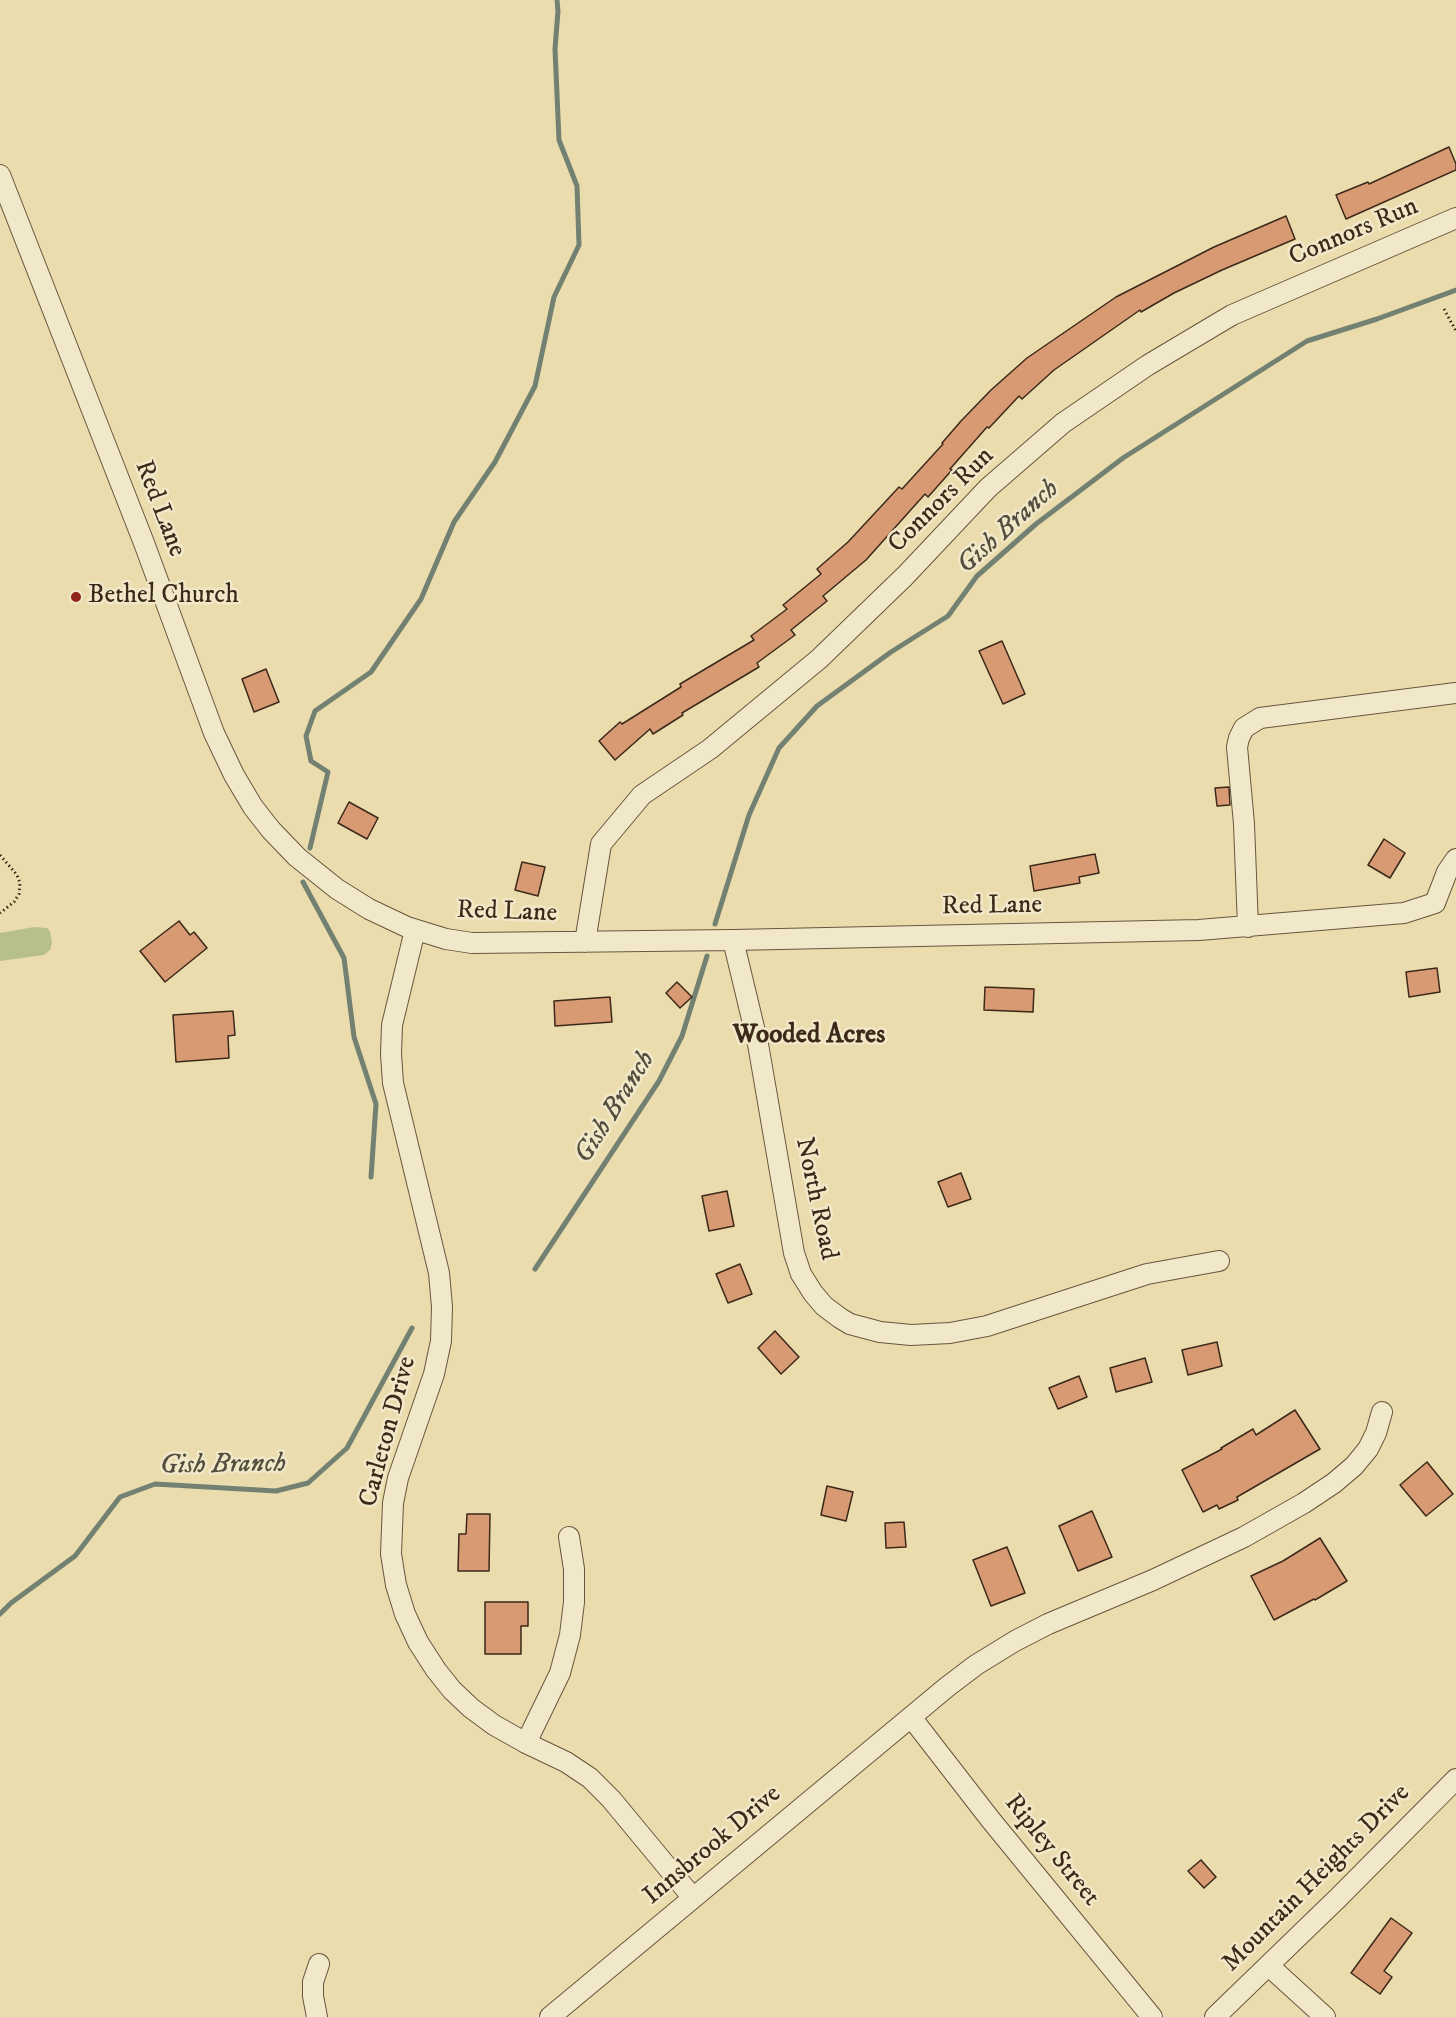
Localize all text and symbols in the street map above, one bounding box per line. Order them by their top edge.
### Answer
street label: Connors Run [1285,192,1423,274]
street label: Connors Run [883,442,1001,560]
street label: Red Lane [126,456,192,562]
water label: Gish Branch [951,474,1067,582]
place label: Bethel Church [88,581,239,613]
marker: Bethel Church [69,590,83,604]
street label: Red Lane [941,891,1043,923]
street label: Red Lane [456,896,558,930]
district label: Wooded Acres [733,1020,885,1052]
water label: Gish Branch [569,1046,663,1170]
street label: North Road [787,1135,843,1263]
street label: Carleton Drive [354,1353,424,1511]
water label: Gish Branch [160,1449,286,1483]
street label: Innsbrook Drive [638,1779,788,1913]
street label: Mountain Heights Drive [1217,1779,1417,1979]
street label: Ripley Street [996,1789,1106,1913]

